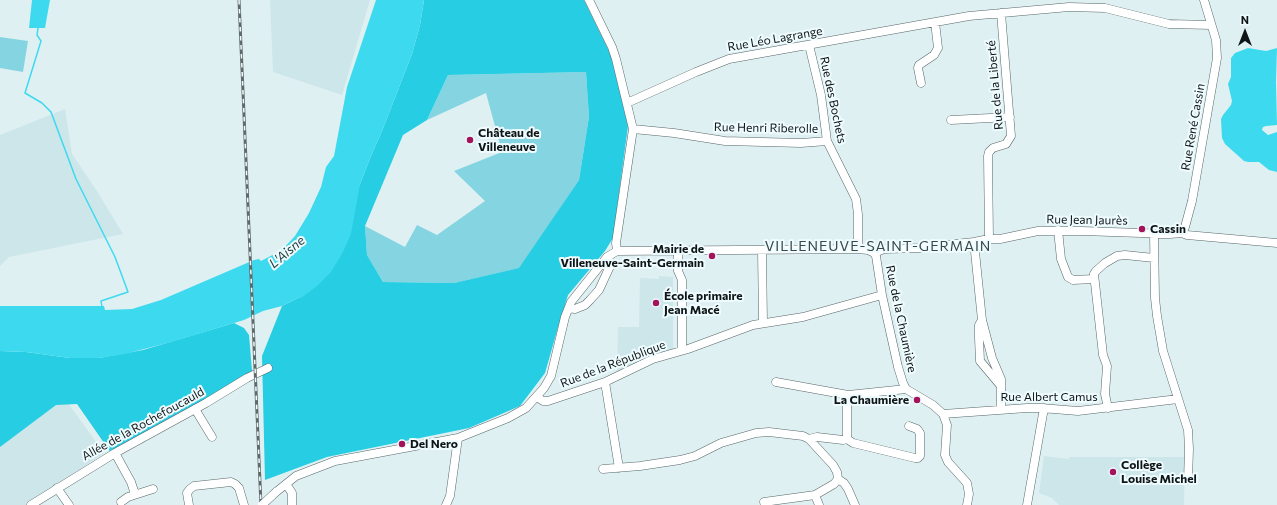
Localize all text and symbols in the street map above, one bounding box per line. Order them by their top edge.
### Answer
north arrow [1225,12,1265,52]
text: N [1241,13,1249,26]
street label: Rue Léo Lagrange [726,24,824,54]
street label: Rue de la Liberté [984,40,1006,130]
street label: Rue des Bochets [817,55,849,145]
street label: Rue René Cassin [1178,82,1208,172]
street label: Rue Henri Riberolle [714,120,818,136]
place label: Château de Villeneuve [478,126,540,154]
marker: Château de Villeneuve [465,135,475,145]
street label: Rue Jean Jaurès [1046,212,1128,228]
place label: Cassin [1150,222,1186,236]
marker: Cassin [1137,224,1147,234]
water label: L'Aisne [266,233,308,271]
district label: VILLENEUVE-SAINT-GERMAIN [765,238,991,254]
place label: Mairie de Villeneuve-Saint-Germain [560,242,704,270]
marker: Mairie de Villeneuve-Saint-Germain [707,251,717,261]
street label: Rue de la Chaumière [883,264,919,374]
place label: École primaire Jean Macé [664,289,743,317]
marker: École primaire Jean Macé [651,298,661,308]
street label: Rue de la République [558,337,668,391]
street label: Allée de la Rochefoucauld [79,384,207,464]
street label: Rue Albert Camus [1000,390,1098,404]
place label: La Chaumière [834,393,909,407]
marker: La Chaumière [912,395,922,405]
place label: Del Nero [410,437,458,451]
marker: Del Nero [397,439,407,449]
place label: Collège Louise Michel [1121,458,1197,486]
marker: Collège Louise Michel [1108,467,1118,477]

